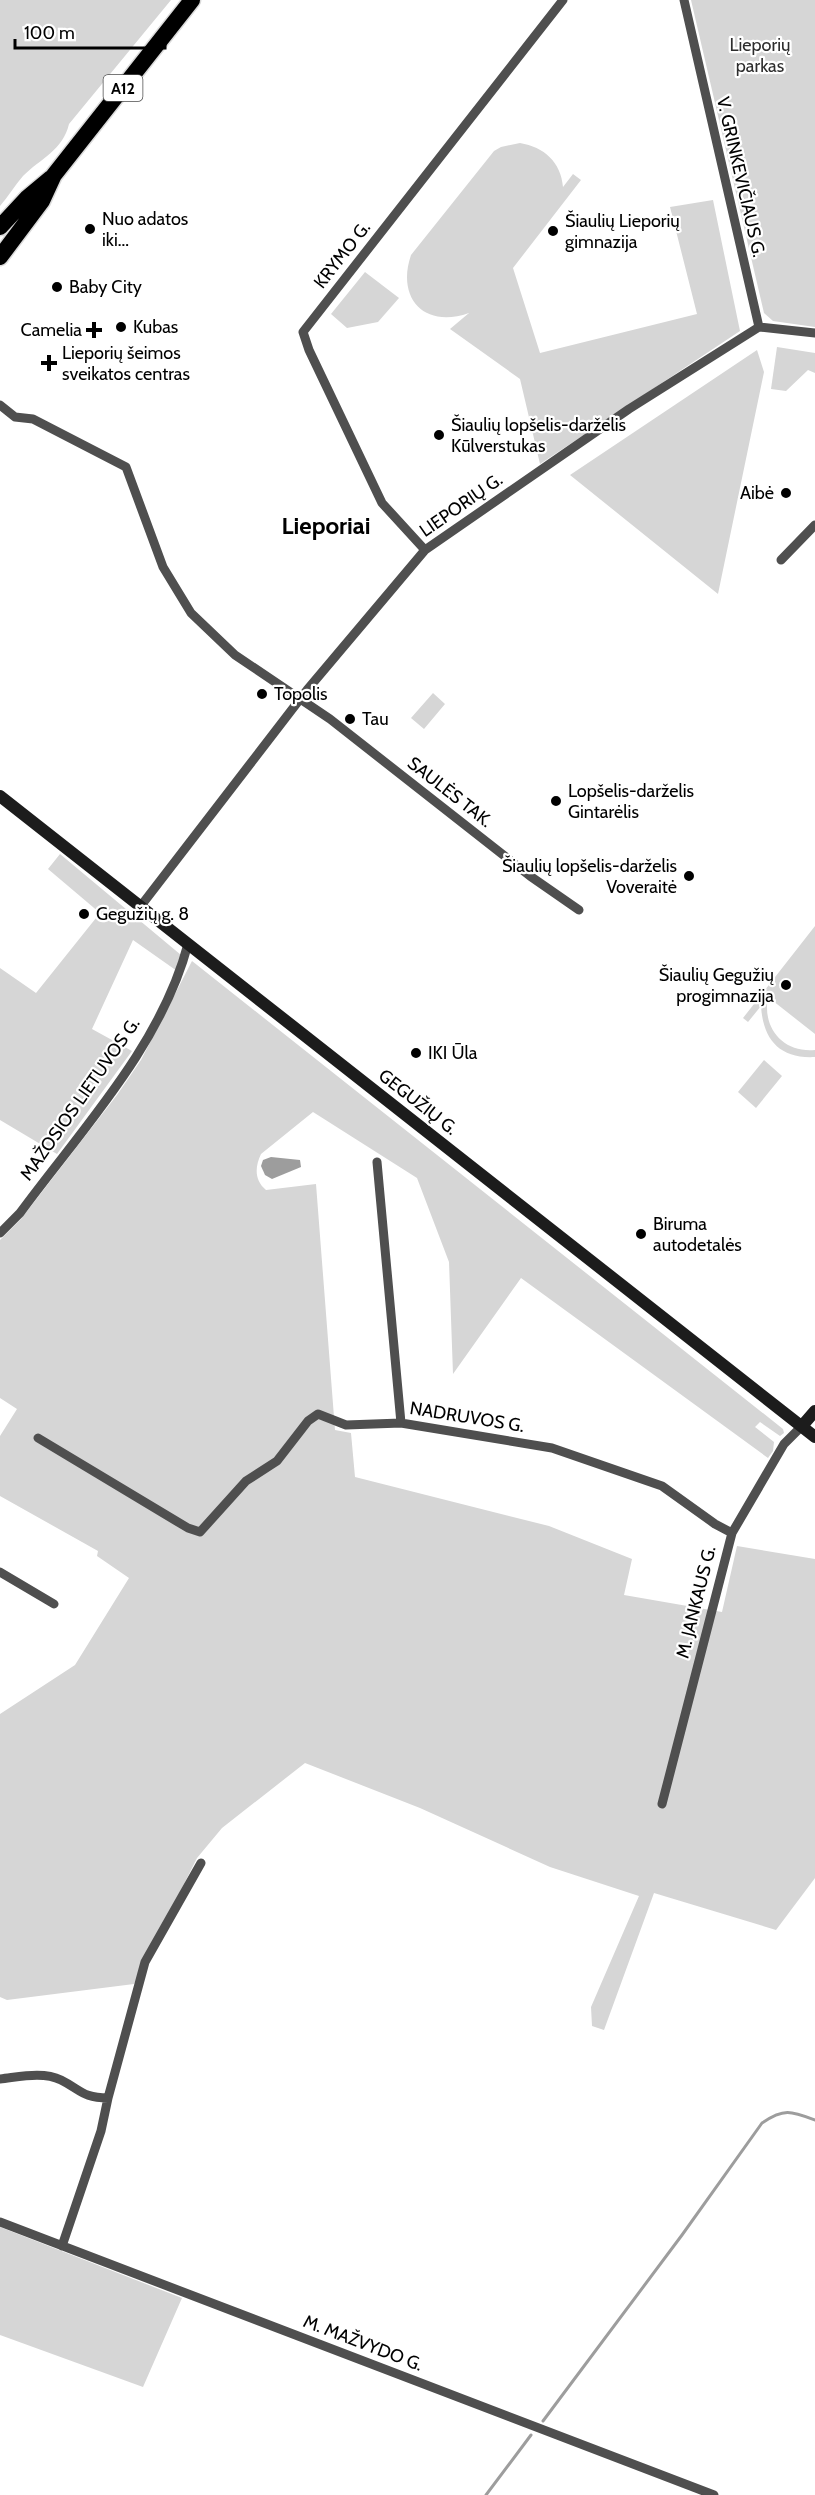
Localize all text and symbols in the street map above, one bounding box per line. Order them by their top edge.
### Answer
scale bar [15,12,165,50]
text: 100 m [24,22,75,44]
park label: Lieporių parkas [730,34,791,77]
road number: A12 [104,75,142,101]
street label: V. GRINKEVIČIAUS G. [712,95,770,259]
place label: Nuo adatos iki... [102,208,188,251]
place label: Šiaulių Lieporių gimnazija [565,210,680,253]
street label: KRYMO G. [309,217,375,293]
marker: Nuo adatos iki... [83,222,97,236]
marker: Šiaulių Lieporių gimnazija [546,224,560,238]
place label: Baby City [69,276,142,298]
marker: Baby City [50,280,64,294]
place label: Kubas [133,316,178,338]
place label: Camelia [21,319,82,341]
marker: Kubas [114,320,128,334]
marker: Camelia [87,323,101,337]
place label: Lieporių šeimos sveikatos centras [62,342,190,385]
marker: Lieporių šeimos sveikatos centras [40,354,58,372]
place label: Šiaulių lopšelis-darželis Kūlverstukas [451,414,626,457]
marker: Šiaulių lopšelis-darželis Kūlverstukas [432,428,446,442]
street label: LIEPORIŲ G. [415,468,507,542]
place label: Aibė [740,482,774,504]
marker: Aibė [779,486,793,500]
district label: Lieporiai [282,511,370,540]
place label: Topolis [274,683,328,705]
marker: Topolis [255,687,269,701]
place label: Tau [362,708,389,730]
marker: Tau [343,712,357,726]
street label: SAULĖS TAK. [403,752,497,832]
place label: Lopšelis-darželis Gintarėlis [568,780,694,823]
marker: Lopšelis-darželis Gintarėlis [549,794,563,808]
place label: Šiaulių lopšelis-darželis Voveraitė [502,855,677,898]
marker: Šiaulių lopšelis-darželis Voveraitė [682,869,696,883]
place label: Gegužių g. 8 [96,903,189,925]
marker: Gegužių g. 8 [77,907,91,921]
place label: Šiaulių Gegužių progimnazija [659,964,775,1007]
marker: Šiaulių Gegužių progimnazija [779,978,793,992]
street label: MAŽOSIOS LIETUVOS G. [15,1013,145,1185]
place label: IKI Ūla [428,1042,478,1064]
marker: IKI Ūla [409,1046,423,1060]
street label: GEGUŽIŲ G. [374,1064,463,1140]
place label: Biruma autodetalės [653,1213,742,1256]
marker: Biruma autodetalės [634,1227,648,1241]
street label: NADRUVOS G. [408,1397,526,1437]
street label: M. JANKAUS G. [671,1543,721,1661]
street label: M. MAŽVYDO G. [300,2309,426,2376]

